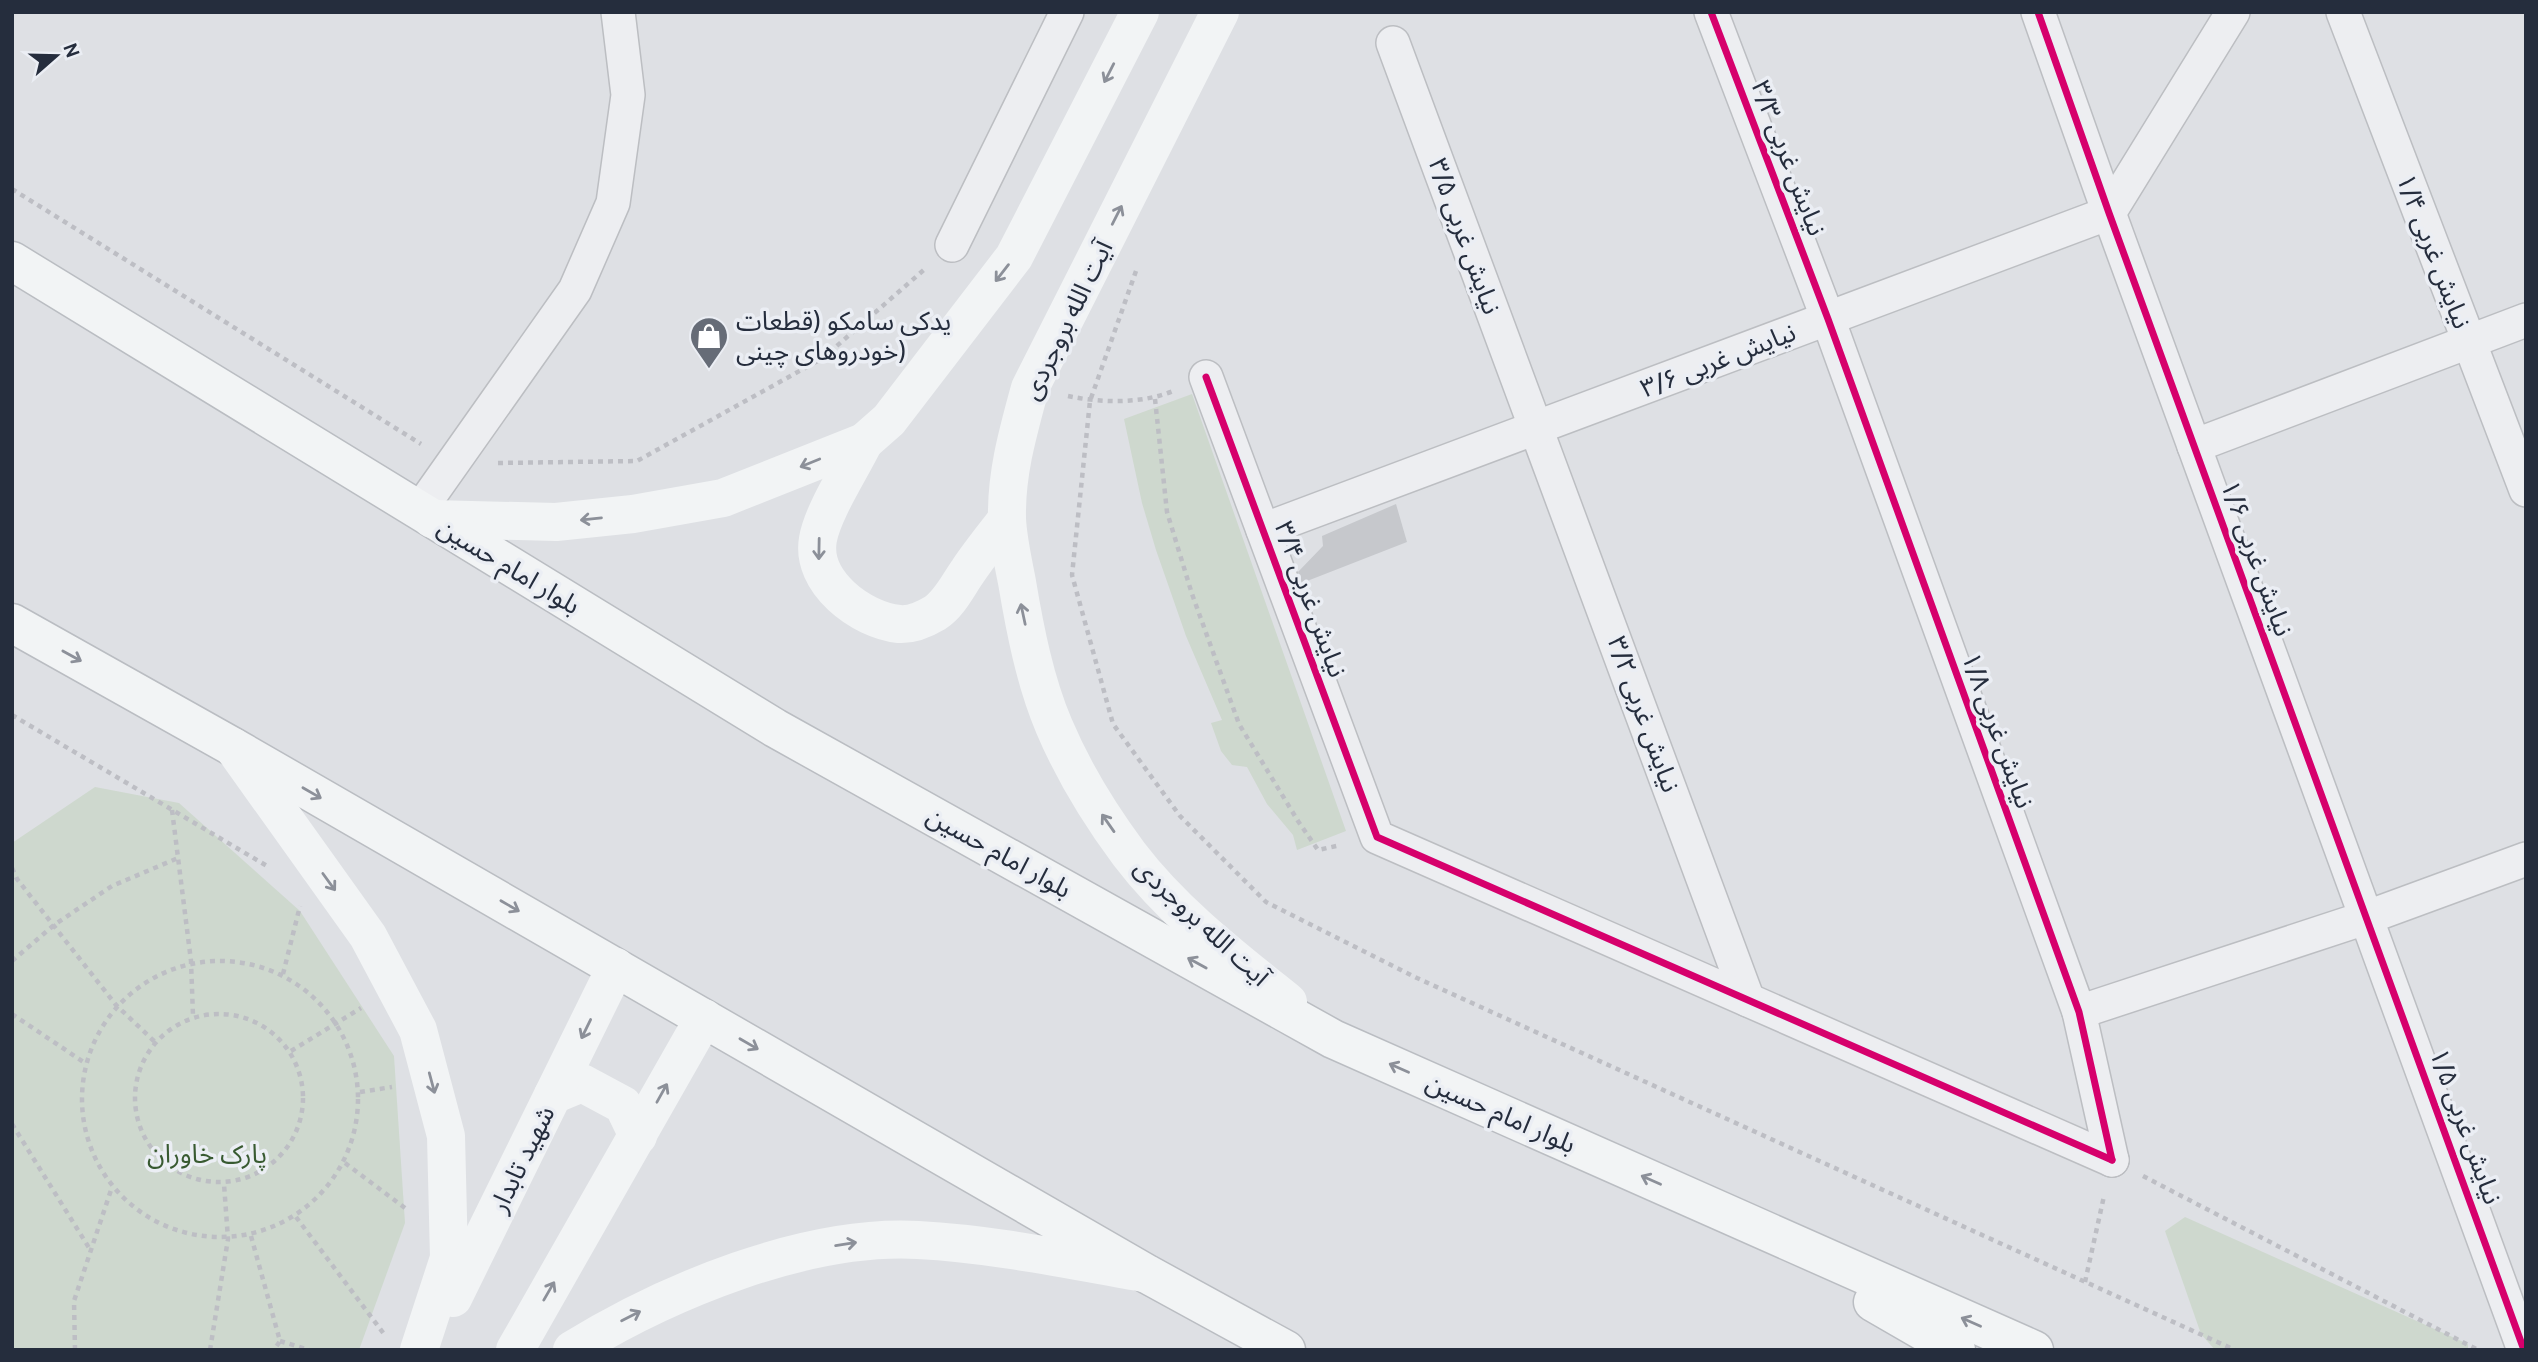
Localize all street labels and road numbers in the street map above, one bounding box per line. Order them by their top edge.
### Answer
street label: نیایش غربی ۳/۳ [1745,76,1833,240]
street label: نیایش غربی ۳/۵ [1422,154,1508,318]
street label: نیایش غربی ۱/۴ [2390,169,2478,333]
street label: آیت الله بروجردی [1015,234,1120,405]
street label: نیایش غربی ۳/۶ [1636,316,1800,404]
street label: نیایش غربی ۱/۶ [2214,476,2300,640]
street label: بلوار امام حسین [430,511,586,624]
street label: نیایش غربی ۳/۴ [1268,517,1354,681]
street label: نیایش غربی ۳/۲ [1601,632,1687,796]
street label: نیایش غربی ۱/۸ [1955,648,2041,812]
street label: بلوار امام حسین [919,799,1077,908]
street label: آیت الله بروجردی [1128,851,1277,994]
street label: نیایش غربی ۱/۵ [2423,1044,2509,1208]
street label: بلوار امام حسین [1420,1066,1581,1164]
street label: شهید تابدار [482,1100,562,1219]

